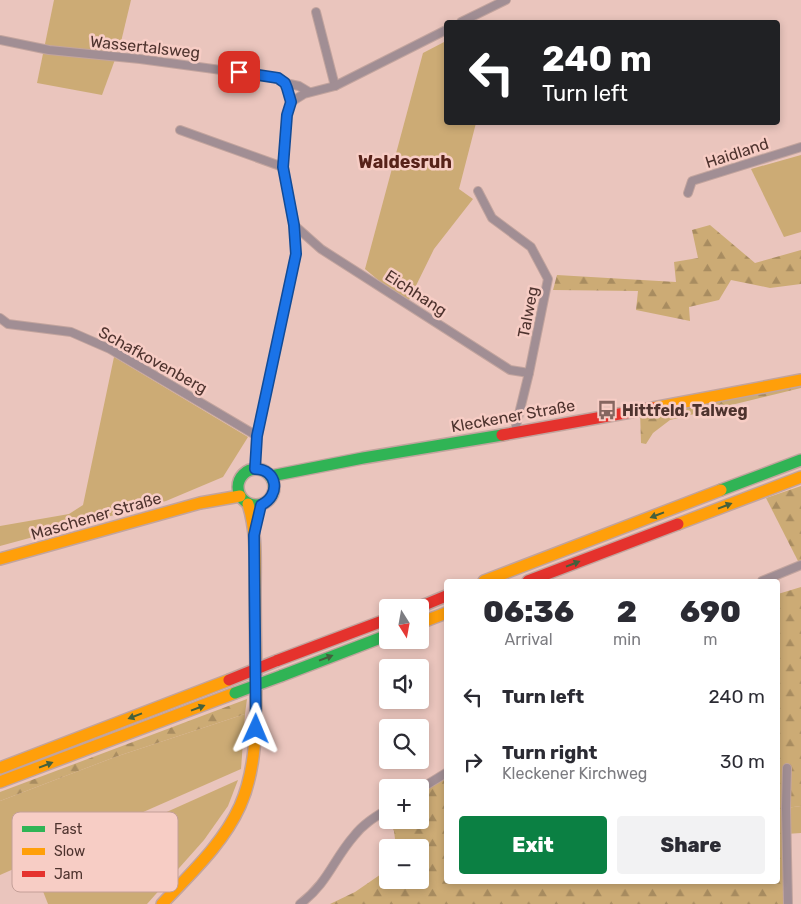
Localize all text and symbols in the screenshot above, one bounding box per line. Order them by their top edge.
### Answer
street label: Wassertalsweg [89,32,201,62]
text: 240 m [542,38,652,80]
icon: left [459,40,524,105]
pin [218,51,260,93]
icon: arrive [225,58,253,86]
text: Turn left [542,80,628,107]
street label: Haidland [703,134,771,172]
district label: Waldesruh [358,151,452,173]
street label: Eichhang [381,266,451,320]
street label: Talweg [514,285,542,339]
street label: Schafkovenberg [95,322,211,398]
street label: Kleckener Straße [449,396,577,436]
bus stop icon: Hittfeld, Talweg [596,399,618,421]
place label: Hittfeld, Talweg [622,401,748,420]
street label: Maschener Straße [29,488,163,544]
one-way arrow [718,502,733,510]
one-way arrow [650,512,665,519]
one-way arrow [566,560,581,568]
text: 06:36 [483,594,574,630]
text: 2 [617,594,637,630]
text: 690 [680,594,741,630]
north arrow [379,599,429,649]
map controls [379,599,429,889]
text: Arrival [505,630,553,649]
text: min [613,630,641,649]
text: m [703,630,718,649]
one-way arrow [319,654,333,662]
button: sound [379,659,429,709]
icon: left [459,683,487,711]
text: Turn left [502,685,584,708]
text: 240 m [709,685,765,708]
position arrow [229,702,281,754]
one-way arrow [190,703,205,711]
one-way arrow [127,713,142,720]
button: search [379,719,429,769]
text: Turn right [502,741,597,764]
icon: right [459,748,487,776]
text: 30 m [720,750,765,773]
one-way arrow [38,761,53,768]
text: Kleckener Kirchweg [502,764,647,783]
button: + [379,779,429,829]
legend [12,812,178,892]
button: Exit [459,816,607,874]
button: Share [617,816,765,874]
text: Fast [54,821,83,838]
button: − [379,839,429,889]
text: Slow [54,843,85,860]
text: Jam [54,866,83,883]

